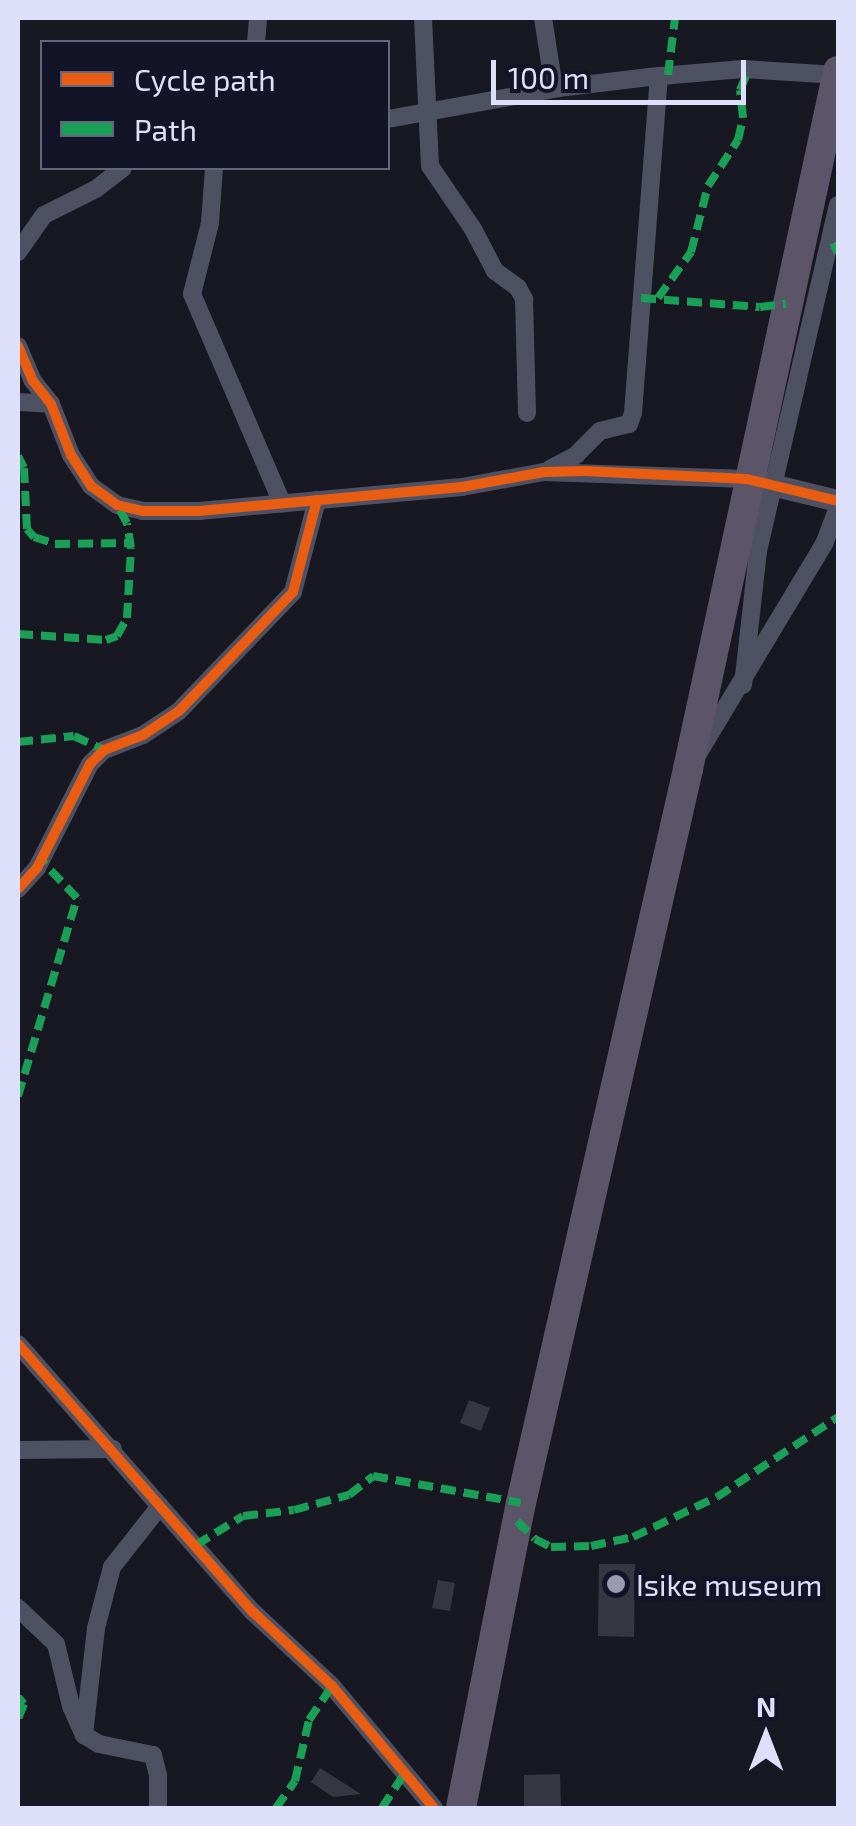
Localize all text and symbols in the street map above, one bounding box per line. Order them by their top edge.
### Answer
legend [40,40,390,170]
scale bar [496,40,751,102]
text: 100 m [508,59,589,95]
text: Cycle path [134,61,276,97]
text: Path [134,111,197,147]
place label: Isike museum [636,1566,822,1602]
marker: Isike museum [605,1573,627,1595]
north arrow [716,1686,816,1786]
text: N [756,1689,776,1723]

